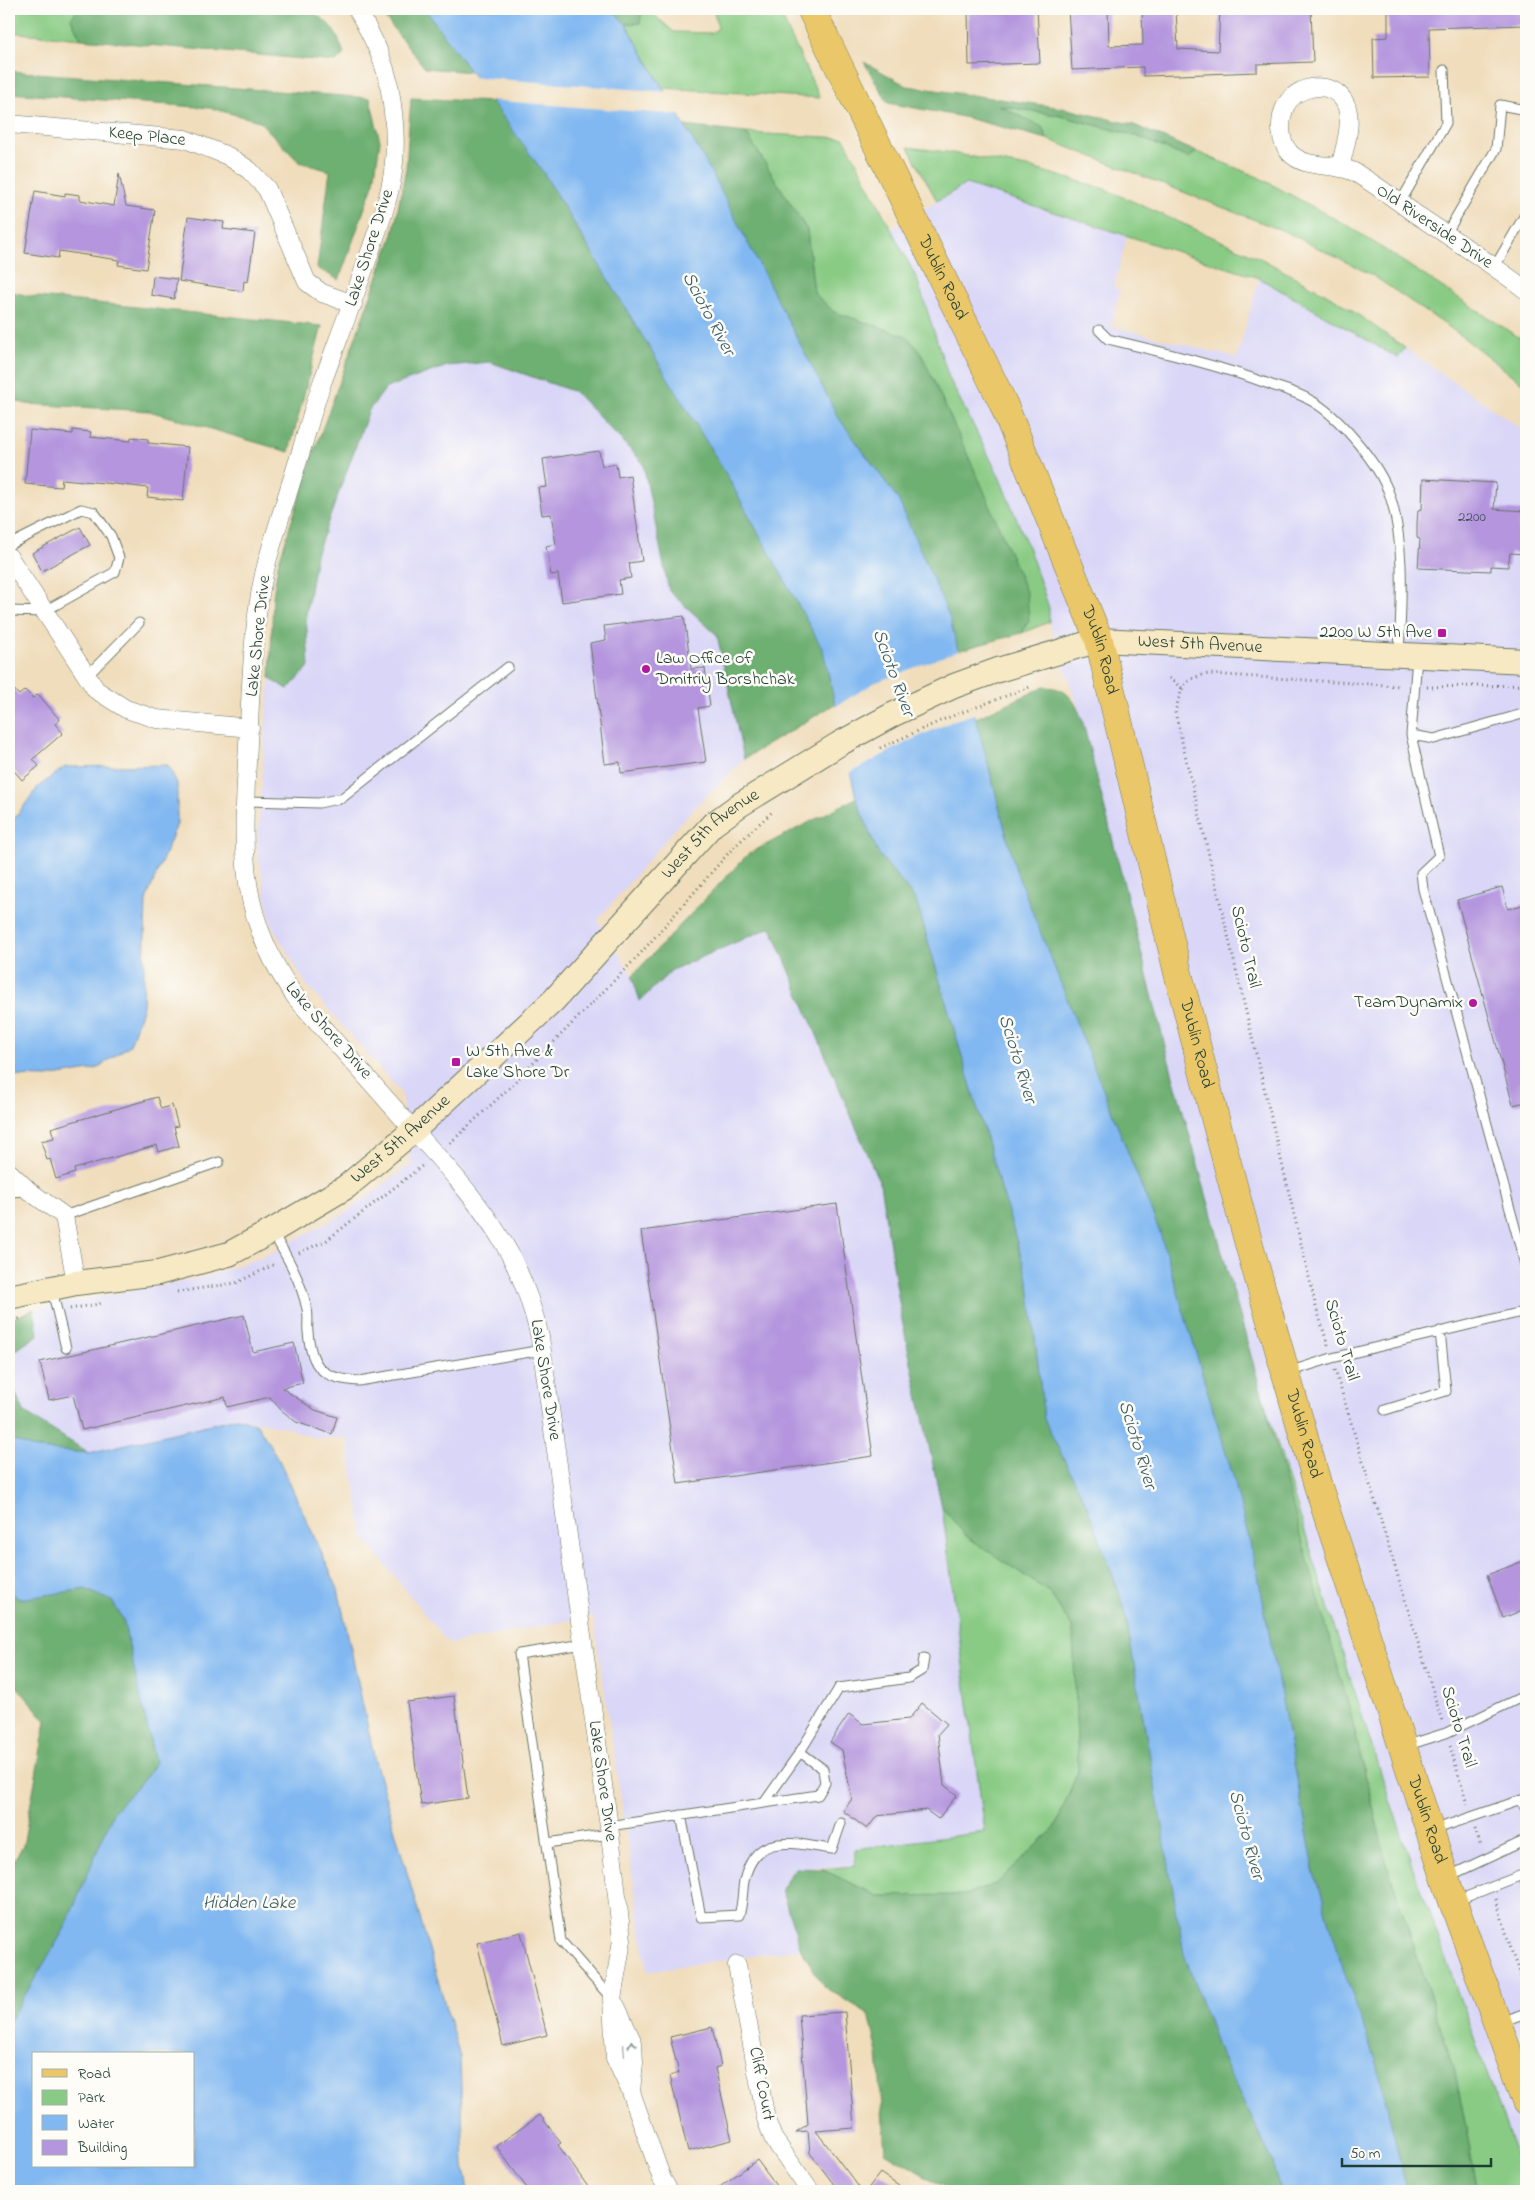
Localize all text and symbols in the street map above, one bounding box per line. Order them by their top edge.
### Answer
street label: Keep Place [107,120,188,154]
street label: Old Riverside Drive [1370,178,1499,276]
street label: Lake Shore Drive [339,185,402,310]
street label: Dublin Road [910,230,974,325]
water label: Scioto River [675,267,742,362]
house number: 2200 [1458,506,1486,528]
street label: Lake Shore Drive [240,573,278,698]
street label: Dublin Road [1073,601,1124,697]
place label: 2200 W 5th Ave [1320,620,1433,646]
water label: Scioto River [865,626,922,722]
marker: 2200 W 5th Ave [1436,627,1448,639]
street label: West 5th Avenue [1137,629,1264,661]
place label: Law Office of Dmitriy Borshchak [655,646,795,693]
marker: Law Office of Dmitriy Borshchak [640,663,652,675]
street label: West 5th Avenue [656,782,766,885]
street label: Scioto Trail [1223,903,1267,991]
street label: Lake Shore Drive [278,976,378,1086]
place label: TeamDynamix [1354,990,1463,1016]
street label: Dublin Road [1172,995,1220,1091]
marker: TeamDynamix [1467,997,1479,1009]
water label: Scioto River [991,1011,1044,1109]
place label: W 5th Ave & Lake Shore Dr [466,1039,570,1086]
marker: W 5th Ave & Lake Shore Dr [450,1056,462,1068]
street label: West 5th Avenue [345,1088,458,1191]
street label: Scioto Trail [1317,1296,1365,1384]
street label: Lake Shore Drive [523,1318,568,1443]
street label: Dublin Road [1278,1386,1328,1482]
water label: Scioto River [1111,1397,1164,1495]
street label: Scioto Trail [1433,1683,1483,1771]
street label: Lake Shore Drive [581,1719,623,1844]
street label: Dublin Road [1400,1771,1453,1867]
water label: Scioto River [1221,1787,1271,1885]
water label: Hidden Lake [203,1890,297,1917]
one-way arrow [627,2039,638,2048]
street label: Cliff Court [741,2045,781,2123]
legend [32,2052,195,2168]
text: Road [78,2063,111,2085]
text: Park [78,2087,106,2109]
text: Water [78,2113,114,2135]
scale bar [1342,2135,1491,2167]
text: Building [77,2137,127,2160]
text: 50 m [1350,2143,1381,2165]

